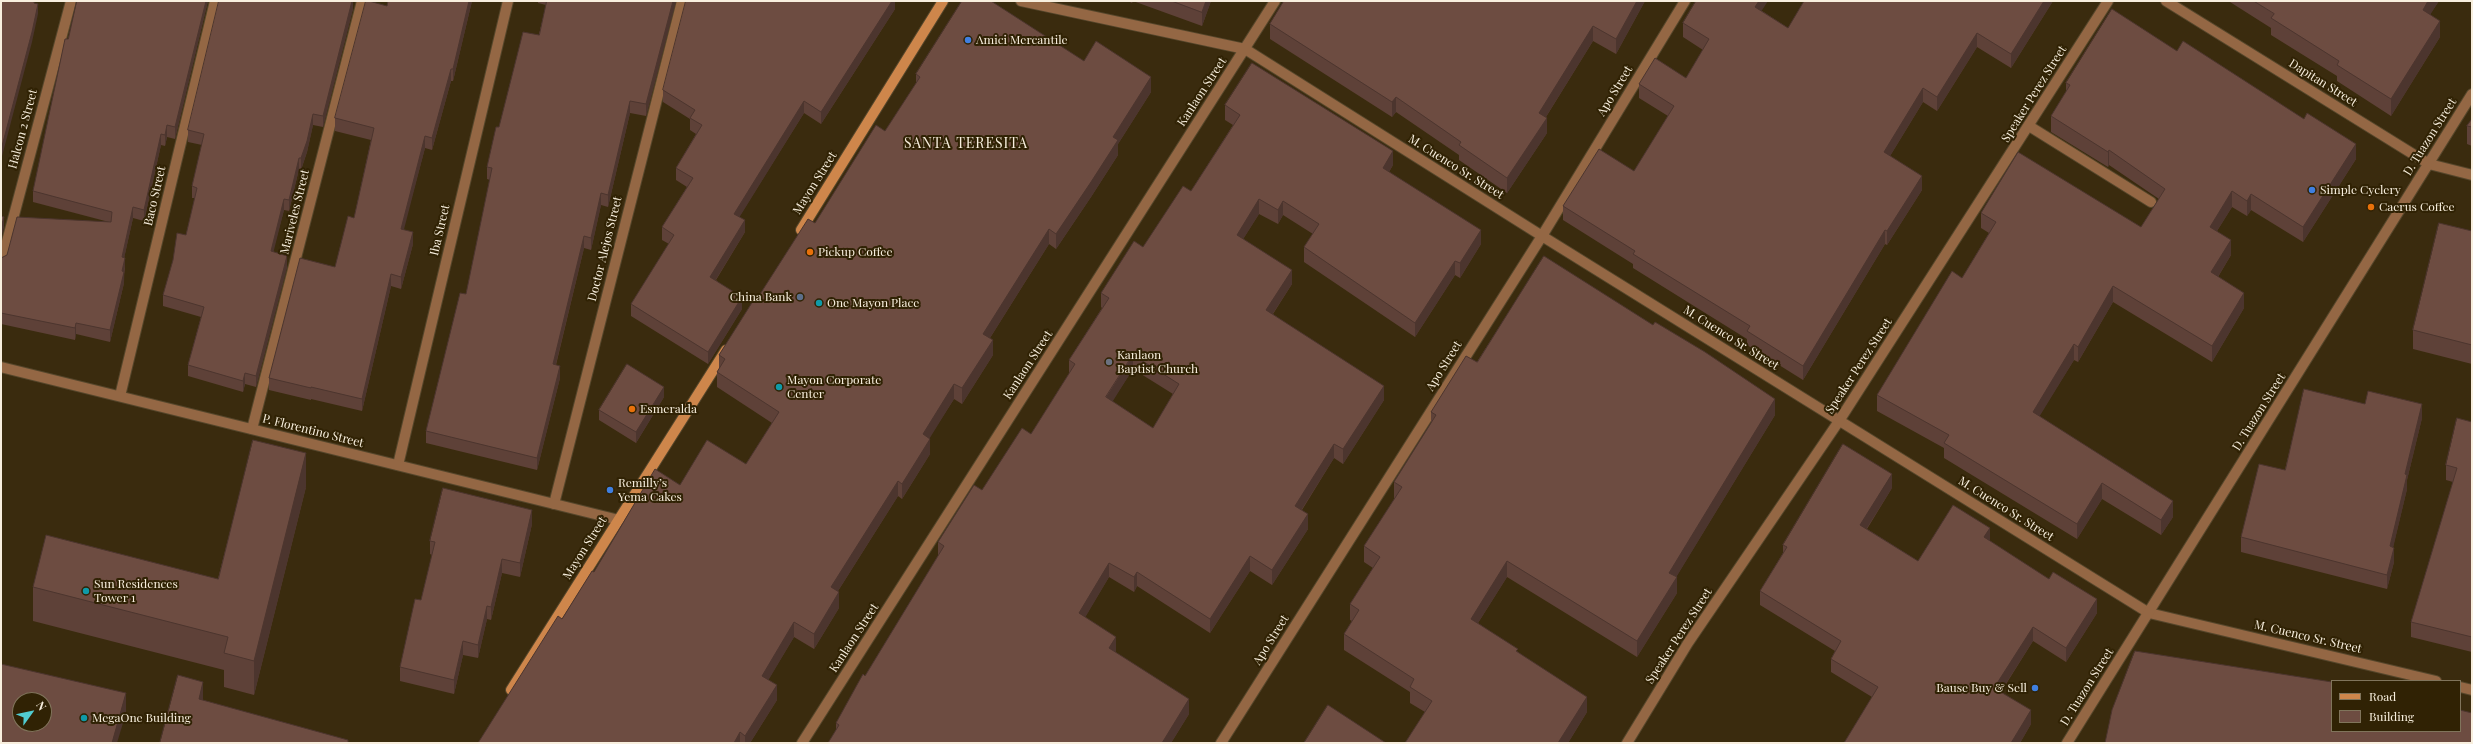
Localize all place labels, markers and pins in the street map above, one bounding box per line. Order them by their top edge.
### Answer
place label: Amici Mercantile [976,33,1068,47]
marker: Amici Mercantile [963,35,973,45]
place label: Simple Cyclery [2320,183,2401,197]
marker: Simple Cyclery [2307,185,2317,195]
place label: Caerus Coffee [2379,200,2455,214]
marker: Caerus Coffee [2366,202,2376,212]
place label: Pickup Coffee [818,245,893,259]
marker: Pickup Coffee [805,247,815,257]
place label: China Bank [730,290,792,304]
marker: China Bank [795,292,805,302]
place label: One Mayon Place [827,296,919,310]
marker: One Mayon Place [814,298,824,308]
place label: Kanlaon Baptist Church [1117,348,1198,376]
marker: Kanlaon Baptist Church [1104,357,1114,367]
place label: Mayon Corporate Center [787,373,881,401]
marker: Mayon Corporate Center [774,382,784,392]
place label: Esmeralda [640,402,697,416]
marker: Esmeralda [627,404,637,414]
place label: Remilly’s Yema Cakes [618,476,682,504]
marker: Remilly’s Yema Cakes [605,485,615,495]
place label: Sun Residences Tower 1 [94,577,178,605]
marker: Sun Residences Tower 1 [81,586,91,596]
place label: Bause Buy & Sell [1936,681,2027,695]
marker: Bause Buy & Sell [2030,683,2040,693]
place label: MegaOne Building [92,711,191,725]
marker: MegaOne Building [79,713,89,723]

